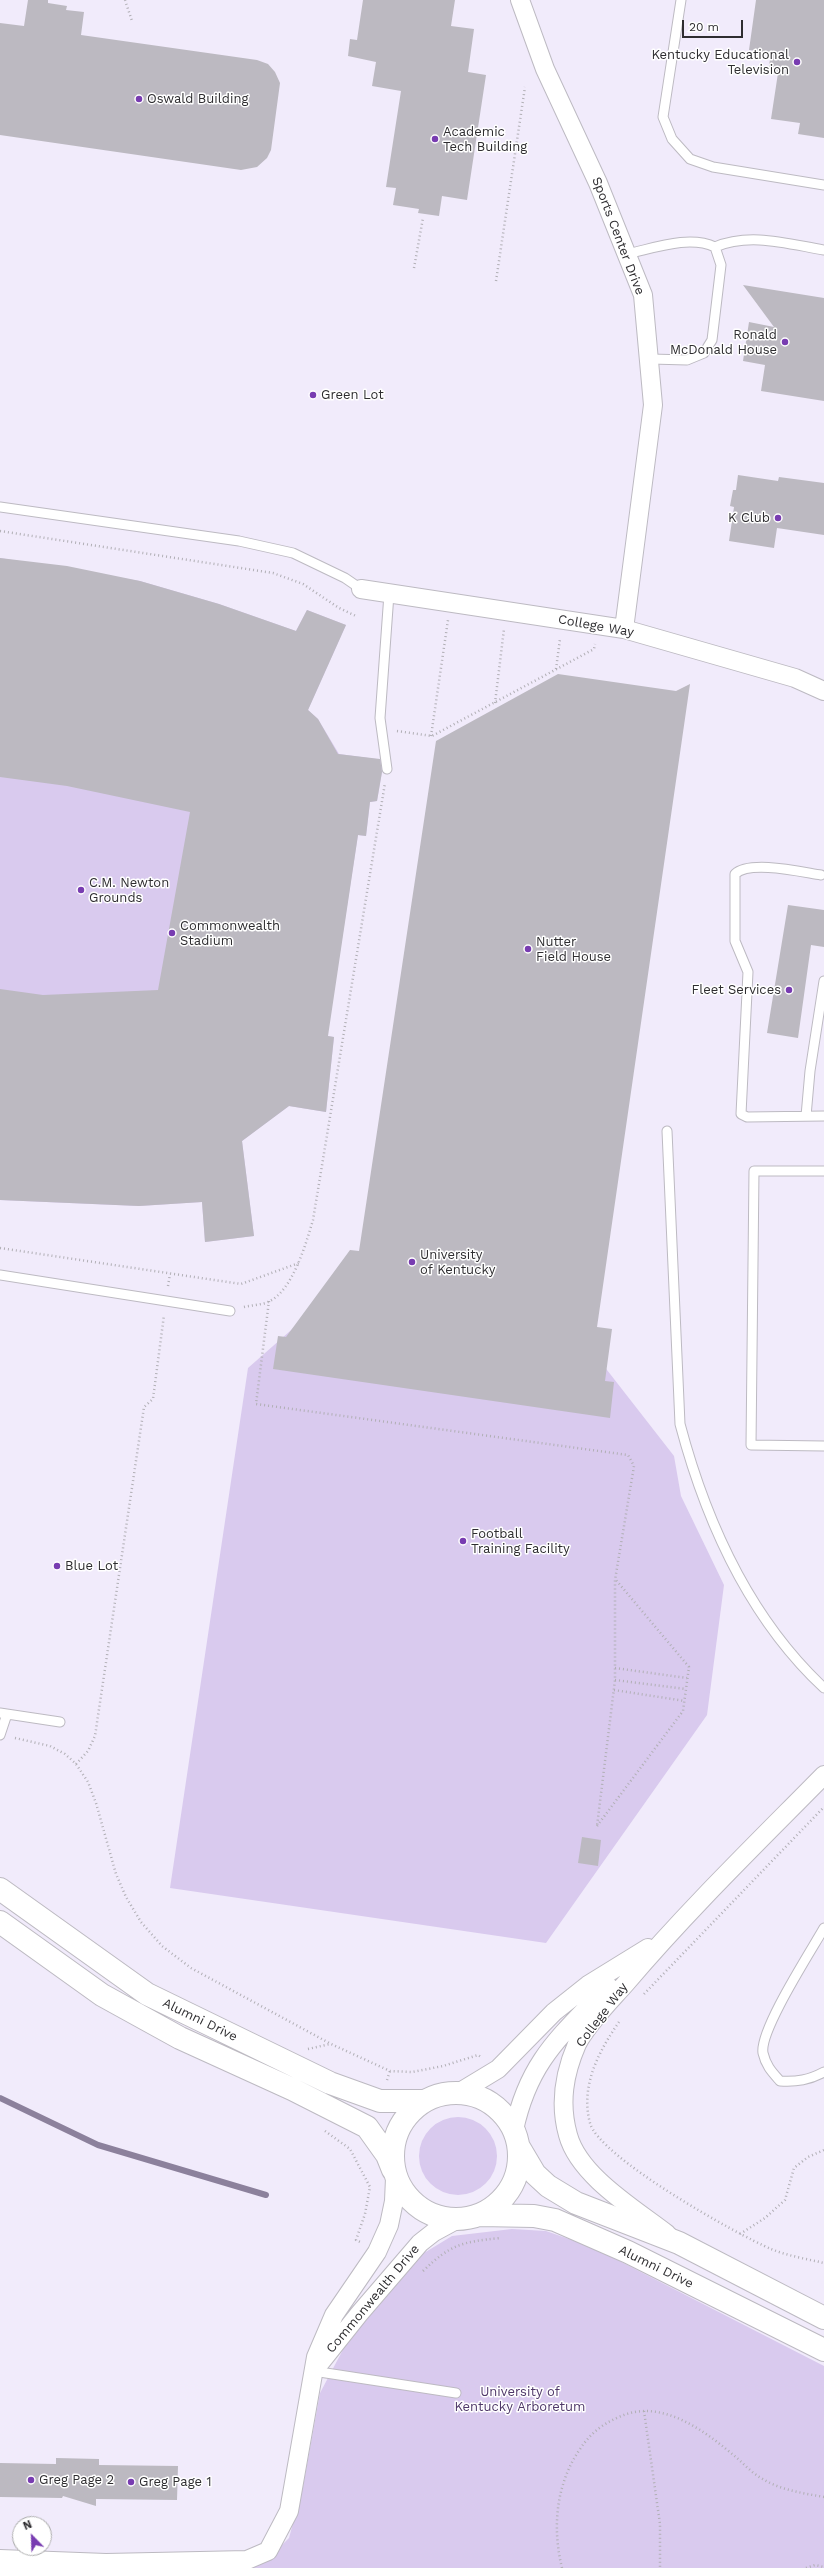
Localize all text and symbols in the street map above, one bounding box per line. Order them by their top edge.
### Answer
scale bar [684,12,745,38]
text: 20 m [689,20,719,34]
place label: Kentucky Educational Television [652,47,789,78]
marker: Kentucky Educational Television [792,57,802,67]
place label: Oswald Building [147,91,248,107]
marker: Oswald Building [134,94,144,104]
place label: Academic Tech Building [443,124,527,155]
marker: Academic Tech Building [430,134,440,144]
street label: Sports Center Drive [588,175,648,297]
place label: Ronald McDonald House [670,327,777,358]
marker: Ronald McDonald House [780,337,790,347]
place label: Green Lot [321,387,384,403]
marker: Green Lot [308,390,318,400]
place label: K Club [728,510,770,526]
marker: K Club [773,513,783,523]
street label: College Way [557,612,635,640]
place label: C.M. Newton Grounds [89,875,169,906]
marker: C.M. Newton Grounds [76,885,86,895]
place label: Commonwealth Stadium [180,918,280,949]
marker: Commonwealth Stadium [167,928,177,938]
place label: Nutter Field House [536,934,611,965]
marker: Nutter Field House [523,944,533,954]
place label: Fleet Services [691,982,781,998]
marker: Fleet Services [784,985,794,995]
place label: University of Kentucky [420,1247,495,1278]
marker: University of Kentucky [407,1257,417,1267]
place label: Football Training Facility [471,1526,570,1557]
marker: Football Training Facility [458,1536,468,1546]
place label: Blue Lot [65,1558,118,1574]
marker: Blue Lot [52,1561,62,1571]
street label: College Way [573,1980,631,2050]
street label: Alumni Drive [160,1995,240,2045]
street label: Commonwealth Drive [323,2242,423,2356]
street label: Alumni Drive [616,2242,696,2292]
park label: University of Kentucky Arboretum [455,2384,585,2415]
place label: Greg Page 2 [39,2472,114,2488]
place label: Greg Page 1 [139,2474,212,2490]
marker: Greg Page 2 [26,2475,36,2485]
marker: Greg Page 1 [126,2477,136,2487]
north arrow [12,2516,52,2556]
text: N [21,2518,34,2533]

